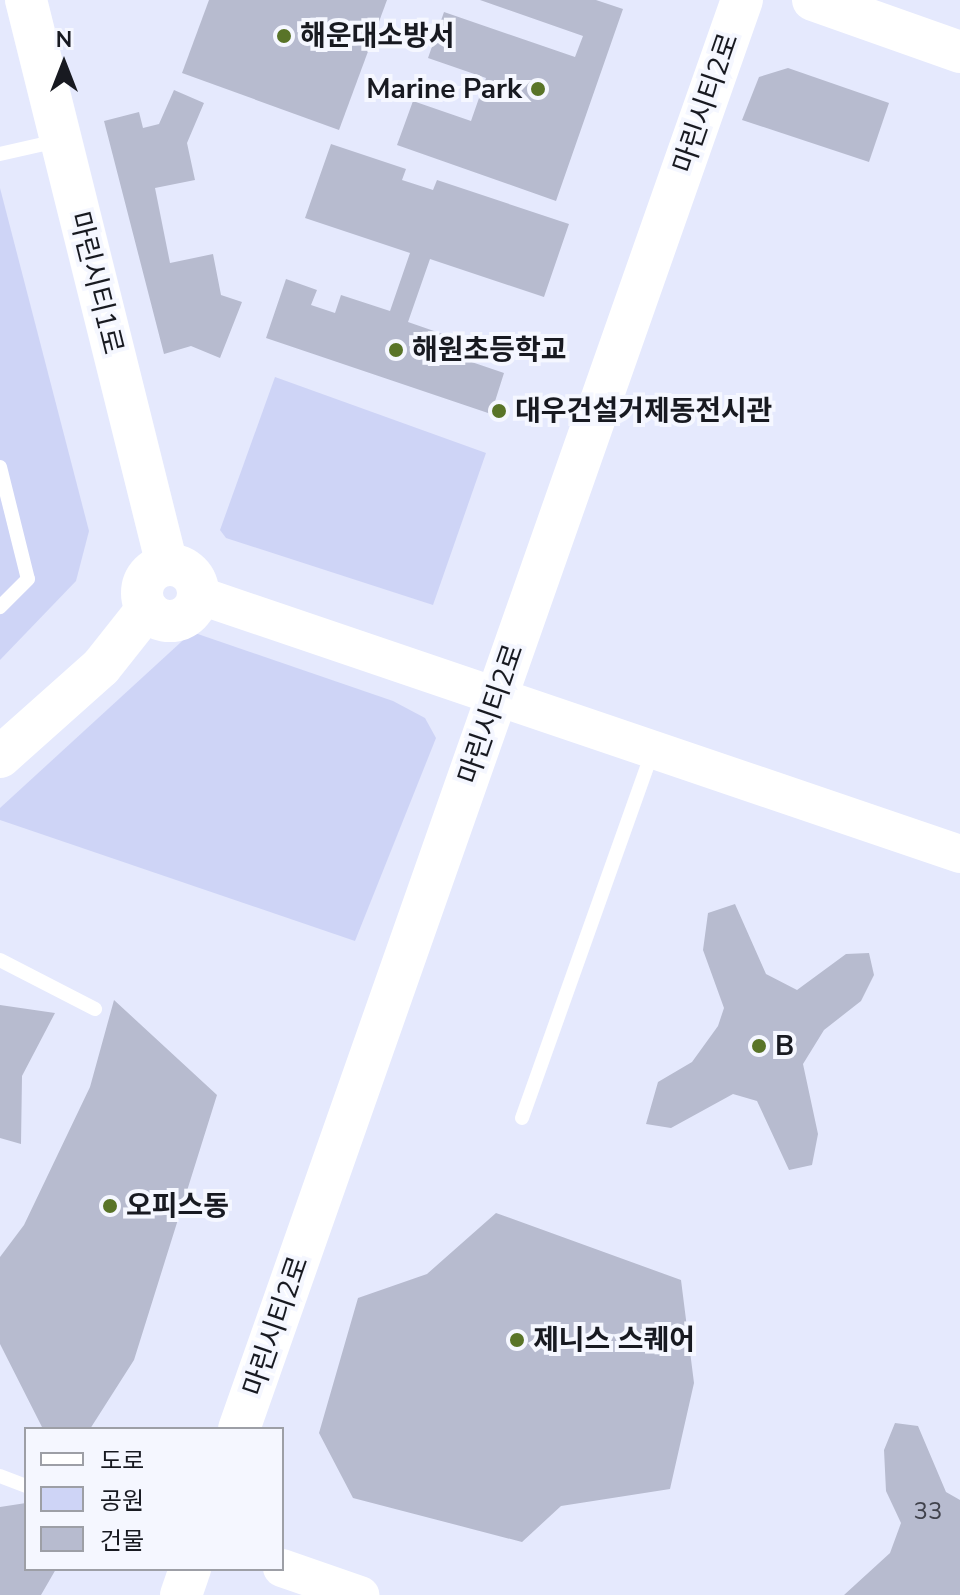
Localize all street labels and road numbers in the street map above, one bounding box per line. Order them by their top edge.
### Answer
street label: 마린시티2로 [666,29,746,177]
street label: 마린시티1로 [62,208,130,358]
street label: 마린시티2로 [451,640,531,788]
street label: 마린시티2로 [236,1252,316,1400]

